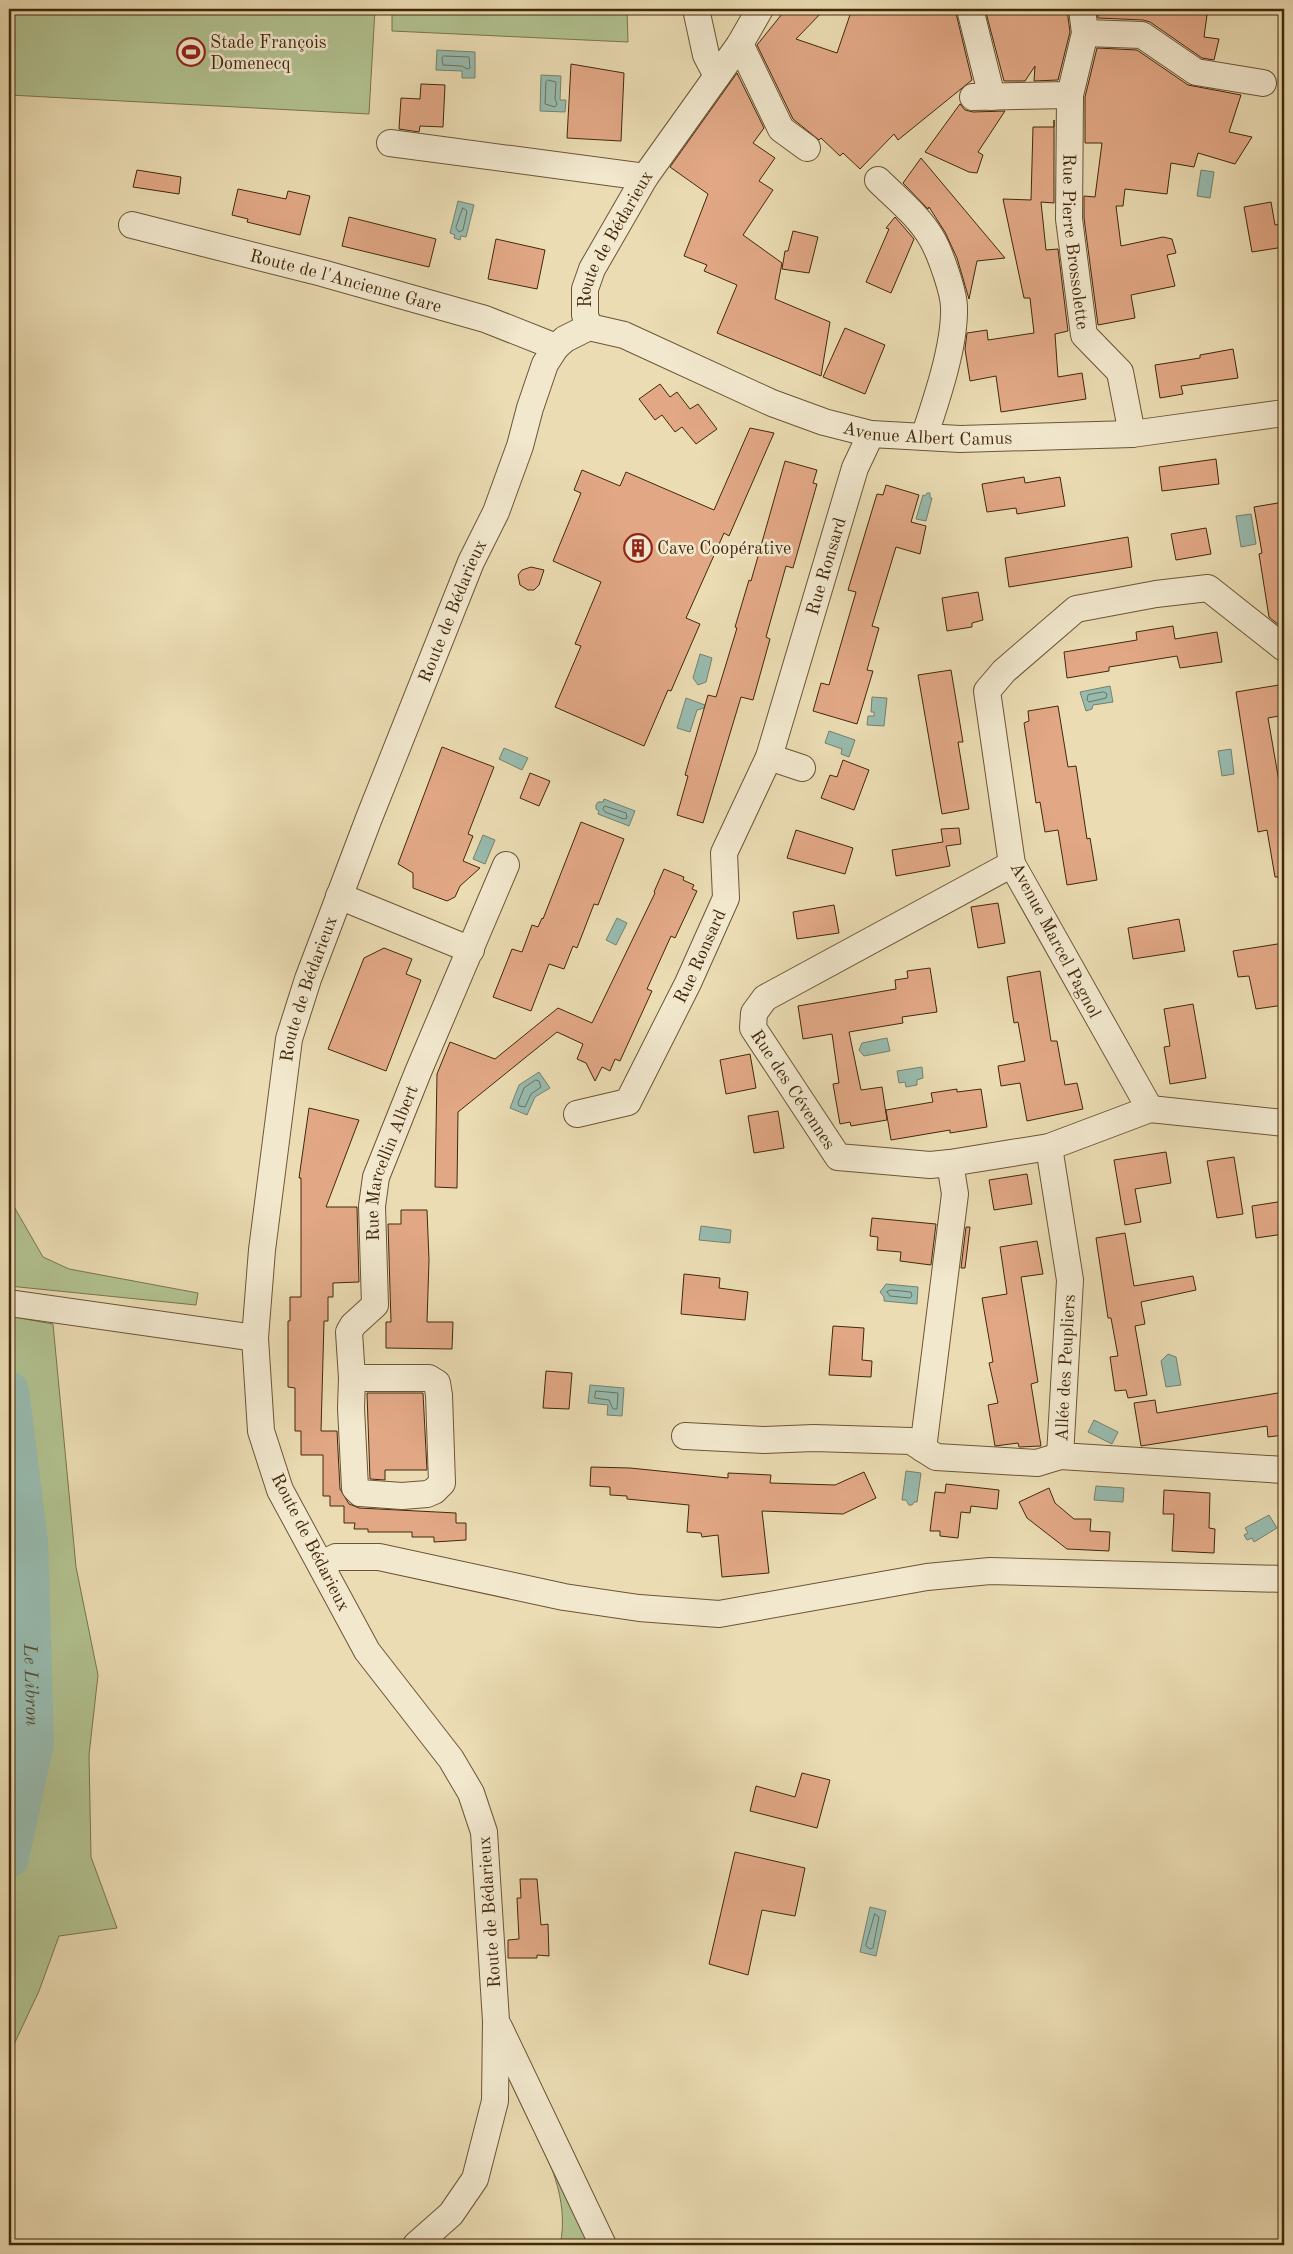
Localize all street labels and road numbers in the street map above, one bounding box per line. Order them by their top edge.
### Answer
street label: Rue Pierre Brossolette [1059,154,1091,331]
street label: Route de Bédarieux [577,167,657,308]
street label: Route de l'Ancienne Gare [248,247,443,316]
street label: Avenue Albert Camus [841,419,1013,449]
street label: Rue Ronsard [804,515,850,617]
street label: Route de Bédarieux [416,537,491,685]
street label: Avenue Marcel Pagnol [1007,860,1104,1021]
street label: Rue Ronsard [671,907,730,1006]
street label: Route de Bédarieux [278,914,341,1063]
street label: Rue des Cévennes [747,1027,838,1153]
street label: Rue Marcellin Albert [364,1083,422,1241]
street label: Allée des Peupliers [1053,1294,1079,1442]
street label: Route de Bédarieux [268,1471,353,1614]
street label: Route de Bédarieux [476,1835,504,1988]

